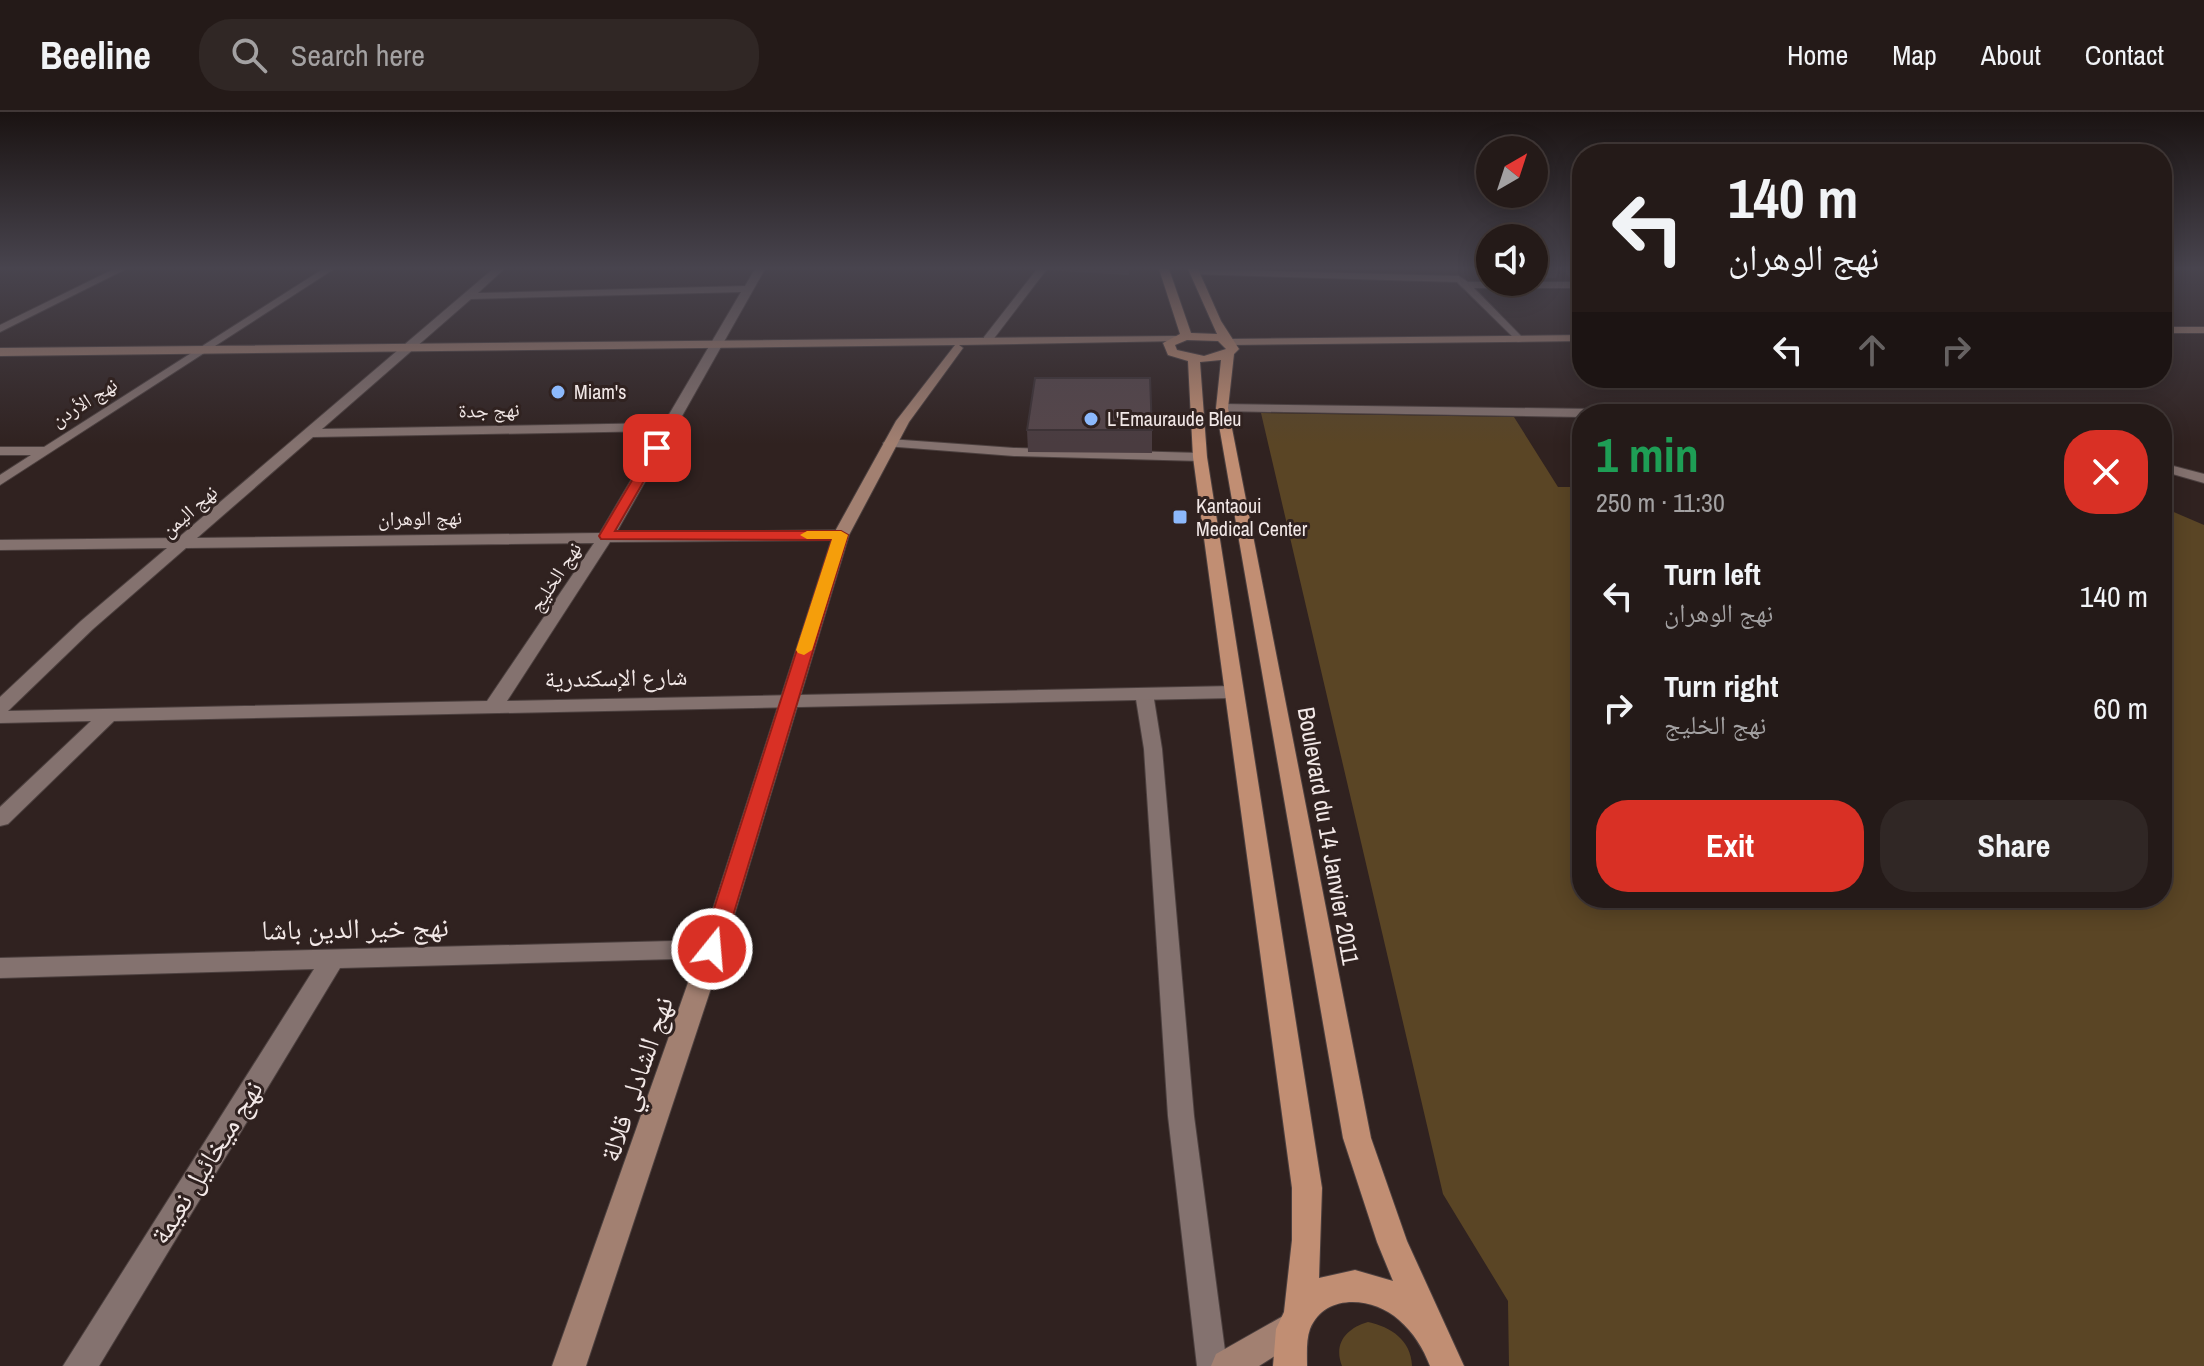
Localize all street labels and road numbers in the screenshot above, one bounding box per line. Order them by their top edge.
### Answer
street label: نهج الأردن [45,371,122,433]
street label: نهج جدة [458,395,520,424]
street label: نهج اليمن [154,478,223,543]
street label: نهج الوهران [378,503,462,532]
street label: نهج الخليج [522,536,587,617]
street label: شارع الإسكندرية [544,660,688,694]
street label: Boulevard du 14 Janvier 2011 [1291,704,1367,967]
street label: نهج خير الدين باشا [261,907,449,949]
street label: نهج الشادلي قلالة [590,991,686,1168]
street label: نهج ميخائيل نعيمة [141,1073,271,1251]

